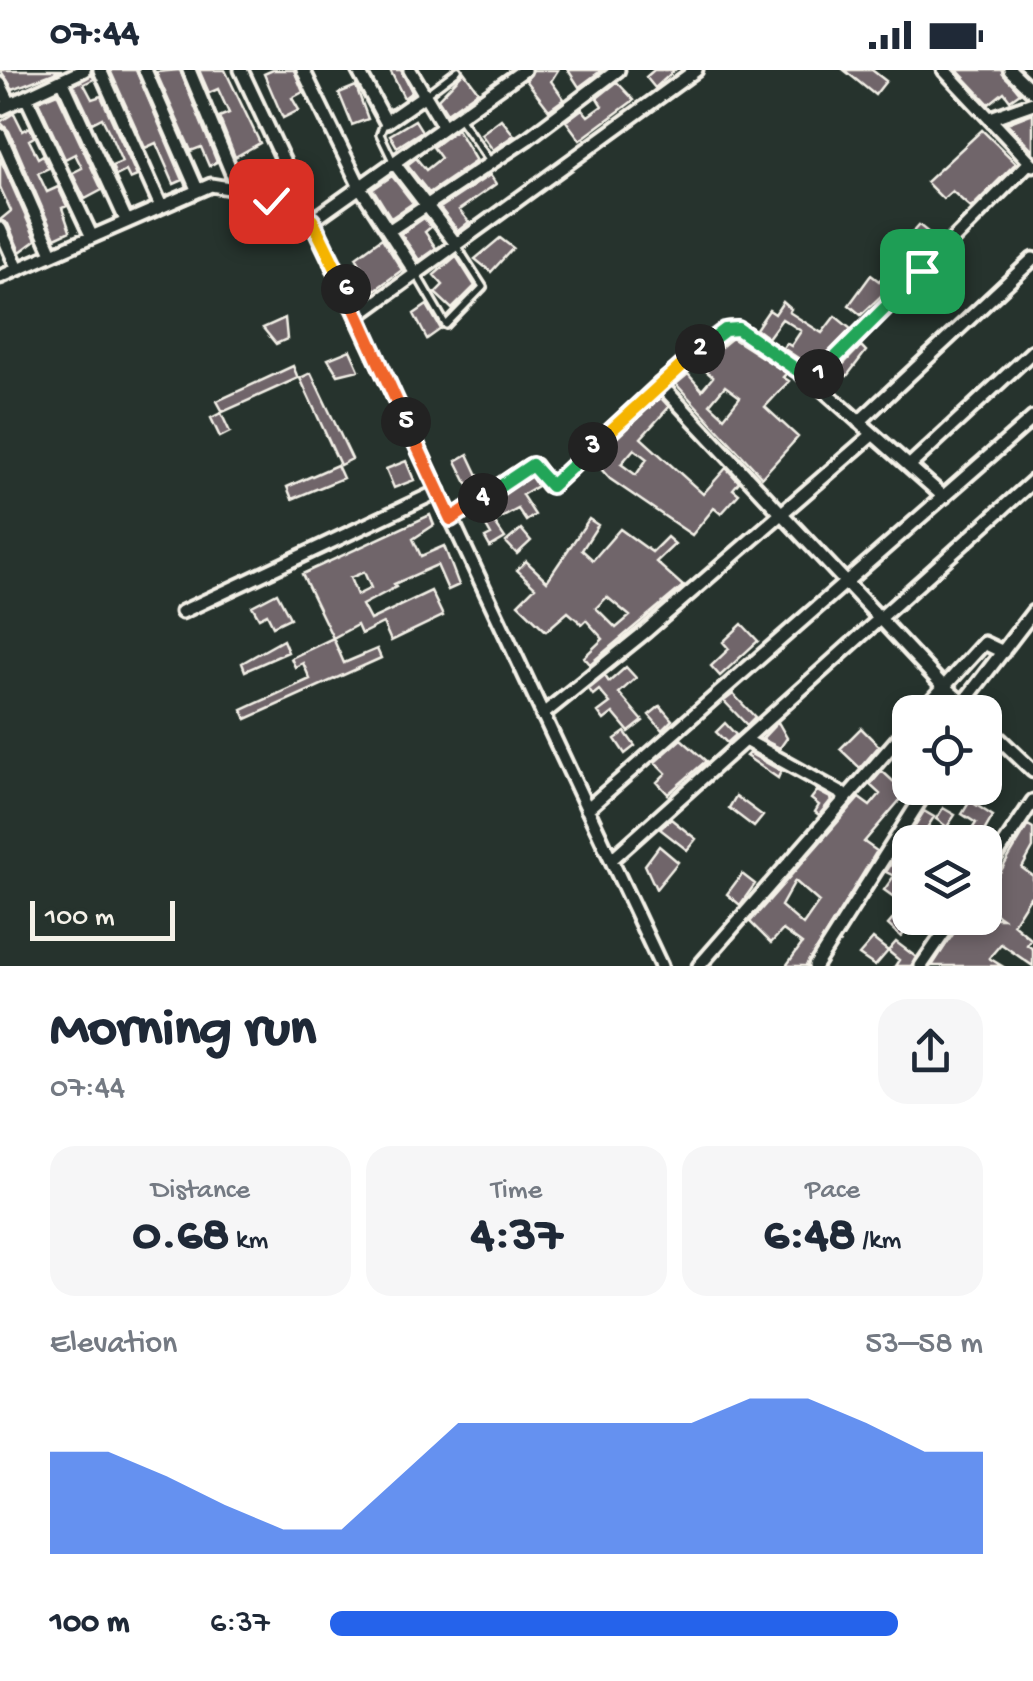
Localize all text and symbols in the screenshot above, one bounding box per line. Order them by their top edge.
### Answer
text: 07:44 [50,13,139,57]
pin [229,159,314,244]
icon: check [244,174,299,229]
pin [880,229,965,314]
icon: arrive [895,244,950,299]
pin: 6 [321,264,371,314]
text: 6 [339,272,353,305]
pin: 2 [675,324,725,374]
text: 2 [693,332,707,365]
pin: 1 [794,349,844,399]
text: 1 [813,357,825,390]
pin: 5 [381,397,431,447]
text: 5 [399,405,413,438]
pin: 3 [568,422,618,472]
text: 3 [586,430,600,463]
pin: 4 [458,473,508,523]
text: 4 [476,481,490,514]
map controls [892,695,1002,935]
button: locate [892,695,1002,805]
button: layers [892,825,1002,935]
scale bar [30,896,175,940]
text: 100 m [45,902,115,935]
button: share [878,999,983,1104]
text: Morning run [50,1000,316,1064]
text: 07:44 [50,1070,125,1108]
text: Distance [151,1175,250,1208]
text: Time [491,1175,542,1208]
text: Pace [805,1175,860,1208]
text: 0.68 [133,1208,229,1267]
text: 4:37 [471,1208,562,1267]
text: 6:48 [764,1208,856,1267]
text: km [229,1225,268,1258]
text: /km [856,1225,901,1258]
text: Elevation [50,1326,177,1364]
text: 53–58 m [865,1326,983,1364]
text: 100 m [50,1605,130,1643]
text: 6:37 [210,1605,270,1643]

